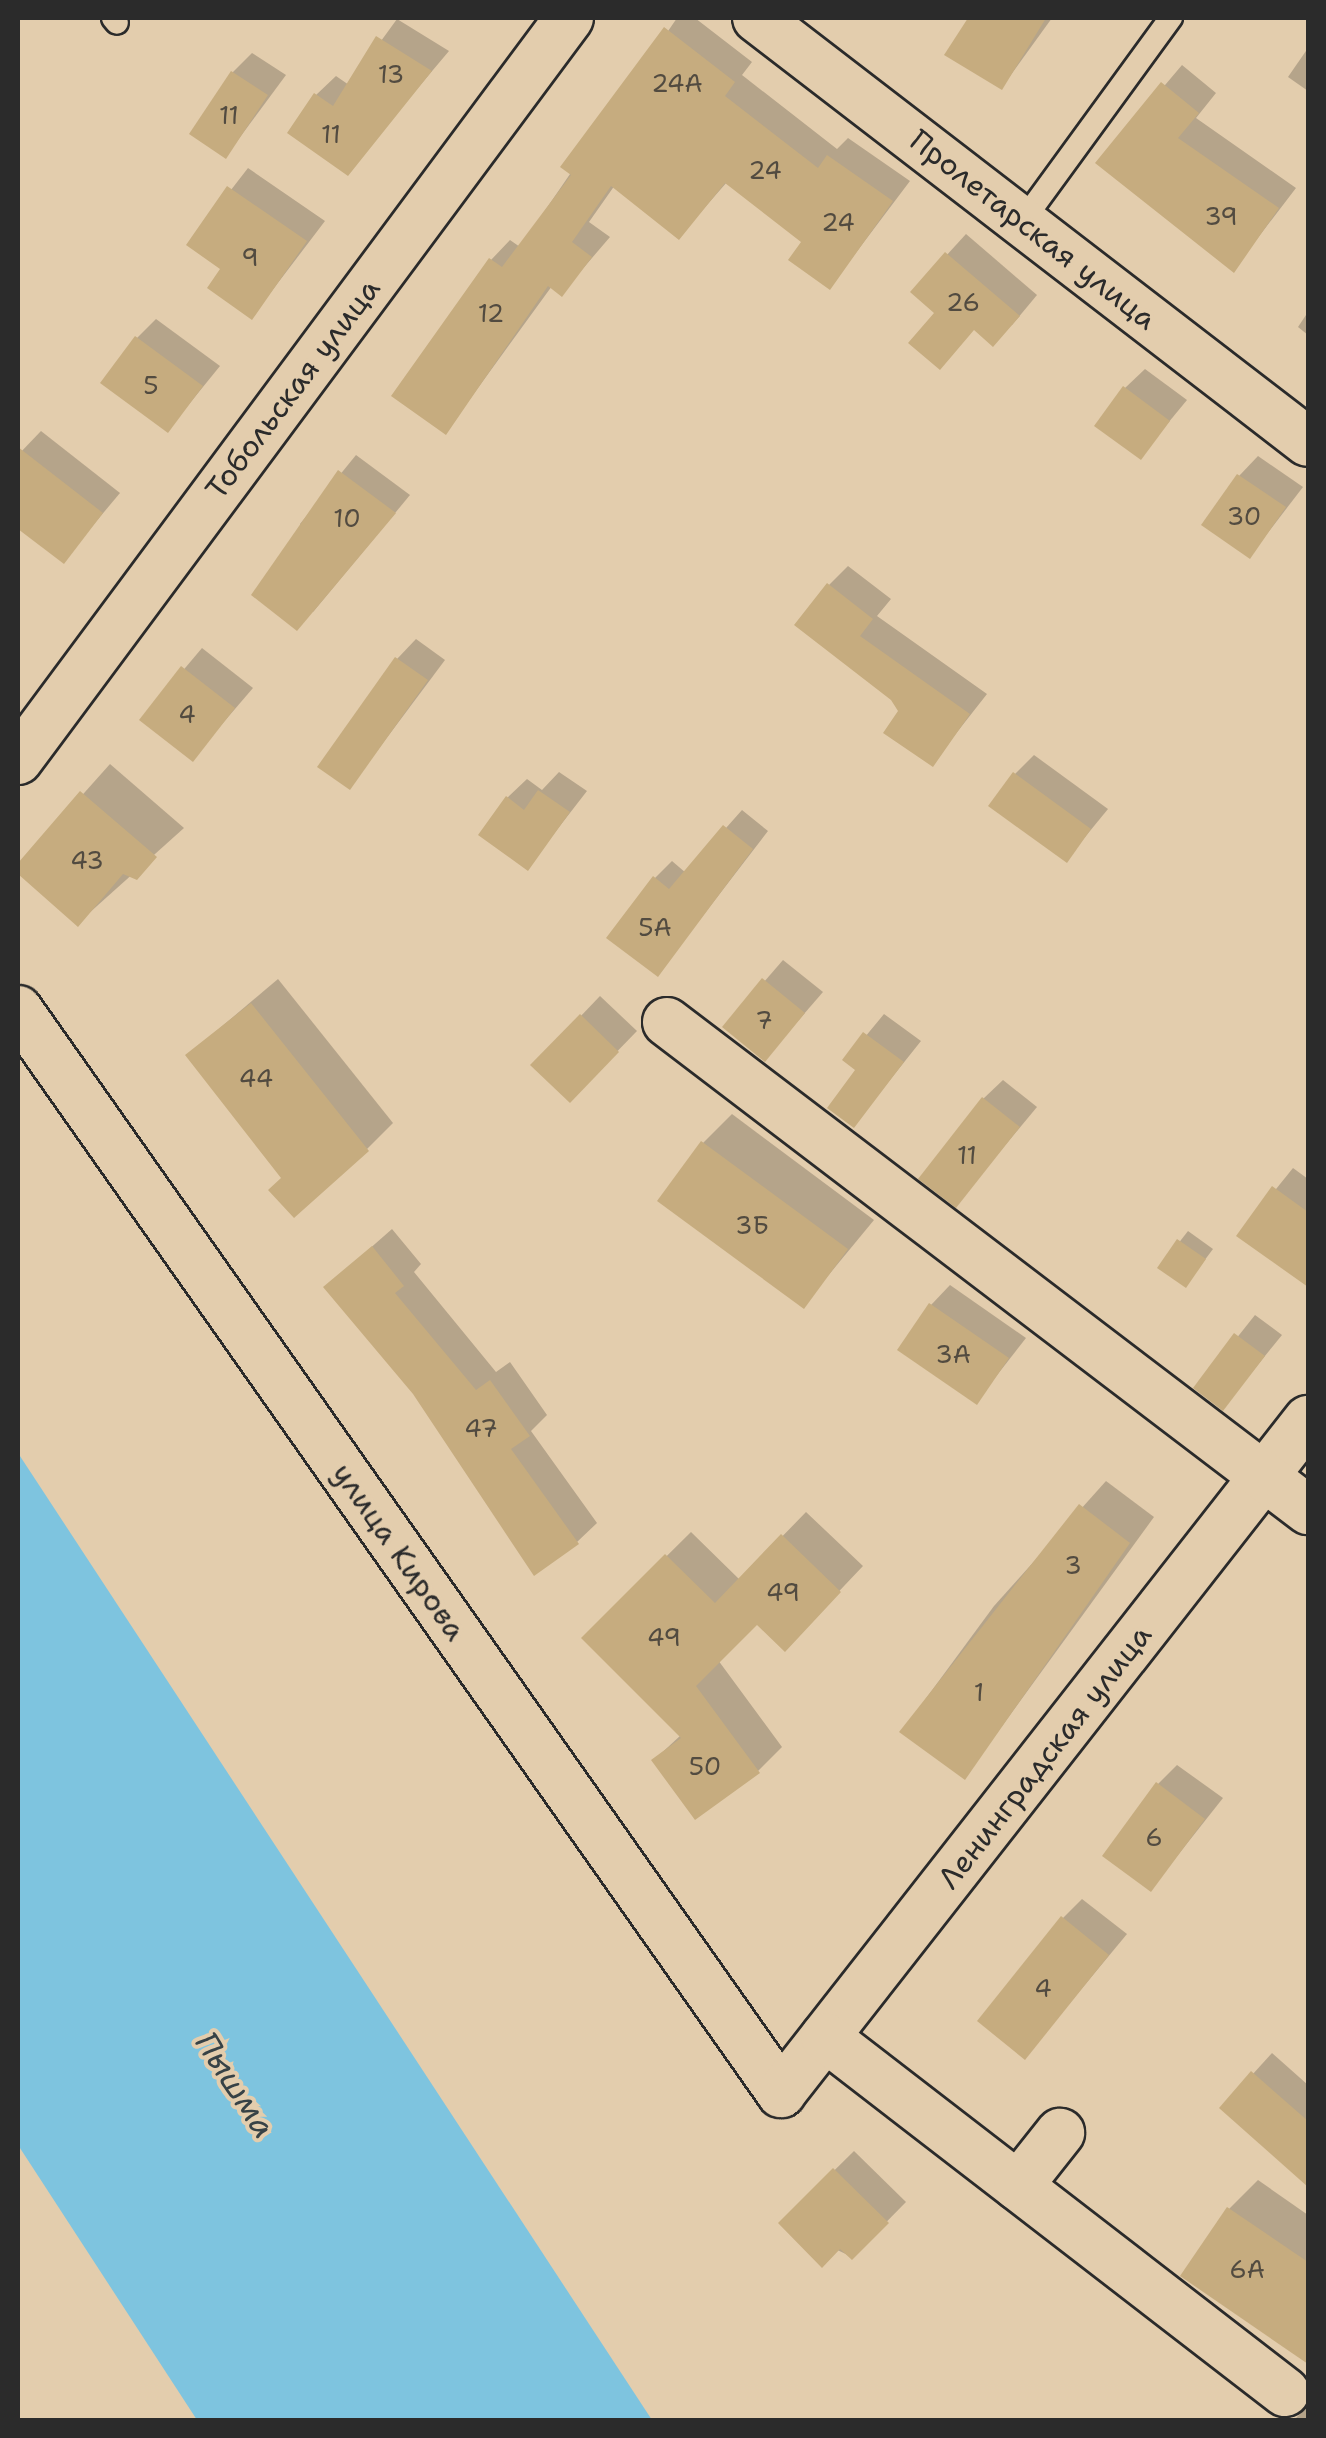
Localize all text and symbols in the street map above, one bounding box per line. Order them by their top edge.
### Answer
house number: 13 [378,59,404,89]
house number: 24А [651,68,703,98]
house number: 11 [219,100,239,130]
house number: 11 [321,119,341,149]
street label: Пролетарская улица [902,122,1164,338]
house number: 24 [748,155,782,185]
house number: 39 [1204,201,1238,231]
house number: 24 [821,207,855,237]
house number: 9 [241,242,259,272]
street label: Тобольская улица [198,272,388,506]
house number: 26 [946,287,980,317]
house number: 12 [478,298,504,328]
house number: 5 [143,370,159,400]
house number: 30 [1227,501,1261,531]
house number: 10 [333,503,361,533]
house number: 4 [178,699,196,729]
house number: 43 [70,845,104,875]
house number: 5А [638,912,672,942]
house number: 7 [755,1005,773,1035]
house number: 44 [239,1063,273,1093]
house number: 11 [957,1140,977,1170]
house number: 3Б [735,1210,769,1240]
house number: 3А [935,1339,971,1369]
house number: 47 [464,1413,498,1443]
street label: улица Кирова [325,1456,473,1648]
house number: 3 [1064,1550,1082,1580]
house number: 49 [766,1577,800,1607]
street label: Ленинградская улица [931,1618,1159,1896]
house number: 49 [647,1622,681,1652]
house number: 1 [974,1677,984,1707]
house number: 50 [689,1751,721,1781]
house number: 6 [1145,1822,1163,1852]
house number: 4 [1034,1973,1052,2003]
water label: Пышма [187,2025,283,2145]
house number: 6А [1229,2254,1265,2284]

